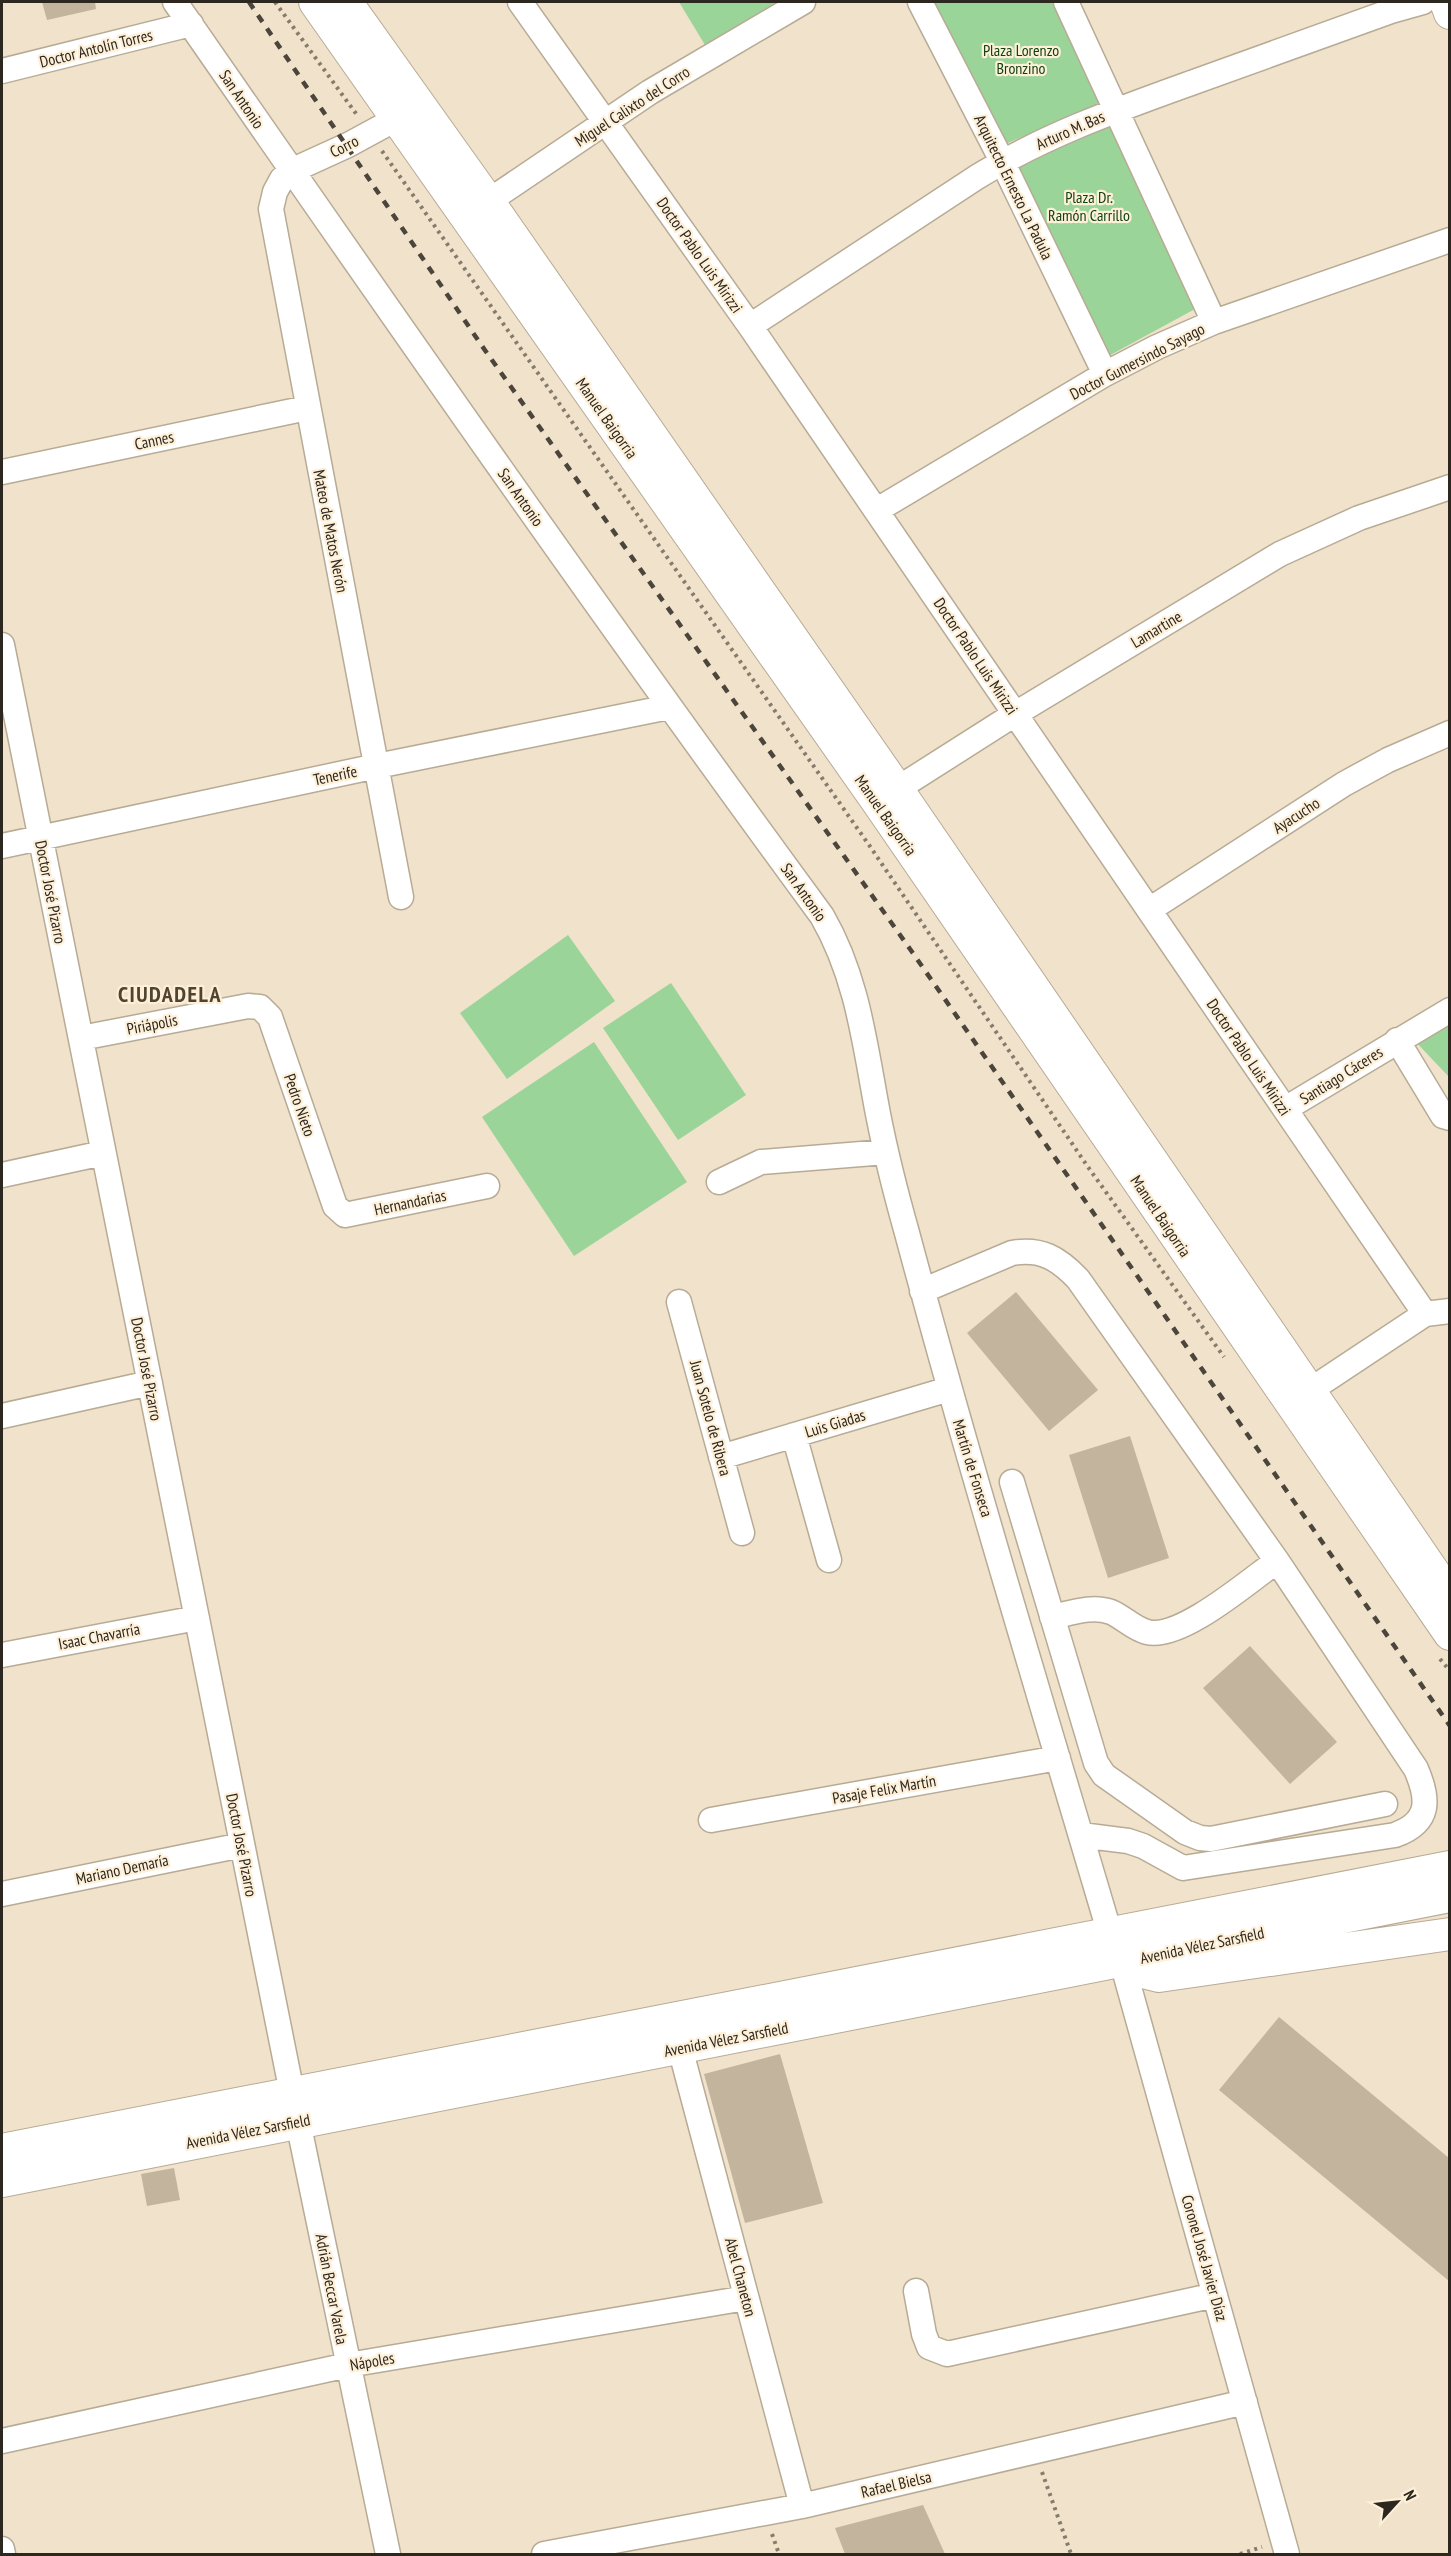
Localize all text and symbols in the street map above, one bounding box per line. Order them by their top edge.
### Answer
street label: Doctor Antolín Torres [37,24,155,72]
park label: Plaza Lorenzo Bronzino [983,40,1059,78]
street label: Miguel Calixto del Corro [571,61,693,151]
street label: San Antonio [215,66,269,132]
street label: Arturo M. Bas [1033,106,1107,154]
street label: Arquitecto Ernesto La Padula [970,111,1058,263]
street label: Corro [326,130,362,162]
park label: Plaza Dr. Ramón Carrillo [1048,187,1130,225]
street label: Doctor Pablo Luis Mirizzi [653,193,747,317]
street label: Doctor Gumersindo Sayago [1066,318,1208,404]
street label: Manuel Baigorria [572,374,642,462]
street label: Cannes [133,426,175,454]
street label: San Antonio [494,464,548,530]
street label: Mateo de Matos Nerón [309,468,353,594]
street label: Doctor Pablo Luis Mirizzi [930,594,1022,718]
street label: Lamartine [1127,606,1185,652]
street label: Tenerife [311,761,359,789]
street label: Manuel Baigorria [851,771,921,859]
street label: Ayacucho [1269,792,1323,837]
street label: Doctor José Pizarro [31,839,71,945]
street label: San Antonio [777,859,831,925]
district label: CIUDADELA [118,980,222,1008]
street label: Doctor Pablo Luis Mirizzi [1203,995,1295,1119]
street label: Piriápolis [125,1009,179,1039]
street label: Santiago Cáceres [1296,1042,1386,1108]
street label: Pedro Nieto [280,1071,320,1139]
street label: Manuel Baigorria [1126,1171,1196,1261]
street label: Hernandarias [372,1185,448,1219]
street label: Doctor José Pizarro [127,1316,167,1422]
street label: Juan Sotelo de Ribera [686,1357,736,1478]
street label: Luis Giadas [802,1404,868,1442]
street label: Martín de Fonseca [949,1417,997,1519]
street label: Isaac Chavarría [56,1618,142,1654]
street label: Pasaje Felix Martín [831,1770,937,1808]
street label: Doctor José Pizarro [222,1792,262,1898]
street label: Mariano Demaría [74,1849,170,1889]
street label: Avenida Vélez Sarsfield [1138,1922,1266,1968]
street label: Avenida Vélez Sarsfield [662,2017,790,2061]
street label: Avenida Vélez Sarsfield [184,2109,312,2153]
street label: Coronel José Javier Díaz [1177,2193,1233,2324]
street label: Adrián Beccar Varela [311,2232,353,2346]
street label: Abel Chaneton [721,2235,761,2319]
street label: Nápoles [348,2347,396,2375]
street label: Rafael Bielsa [859,2466,933,2502]
north arrow [1367,2472,1427,2532]
text: N [1399,2487,1421,2504]

